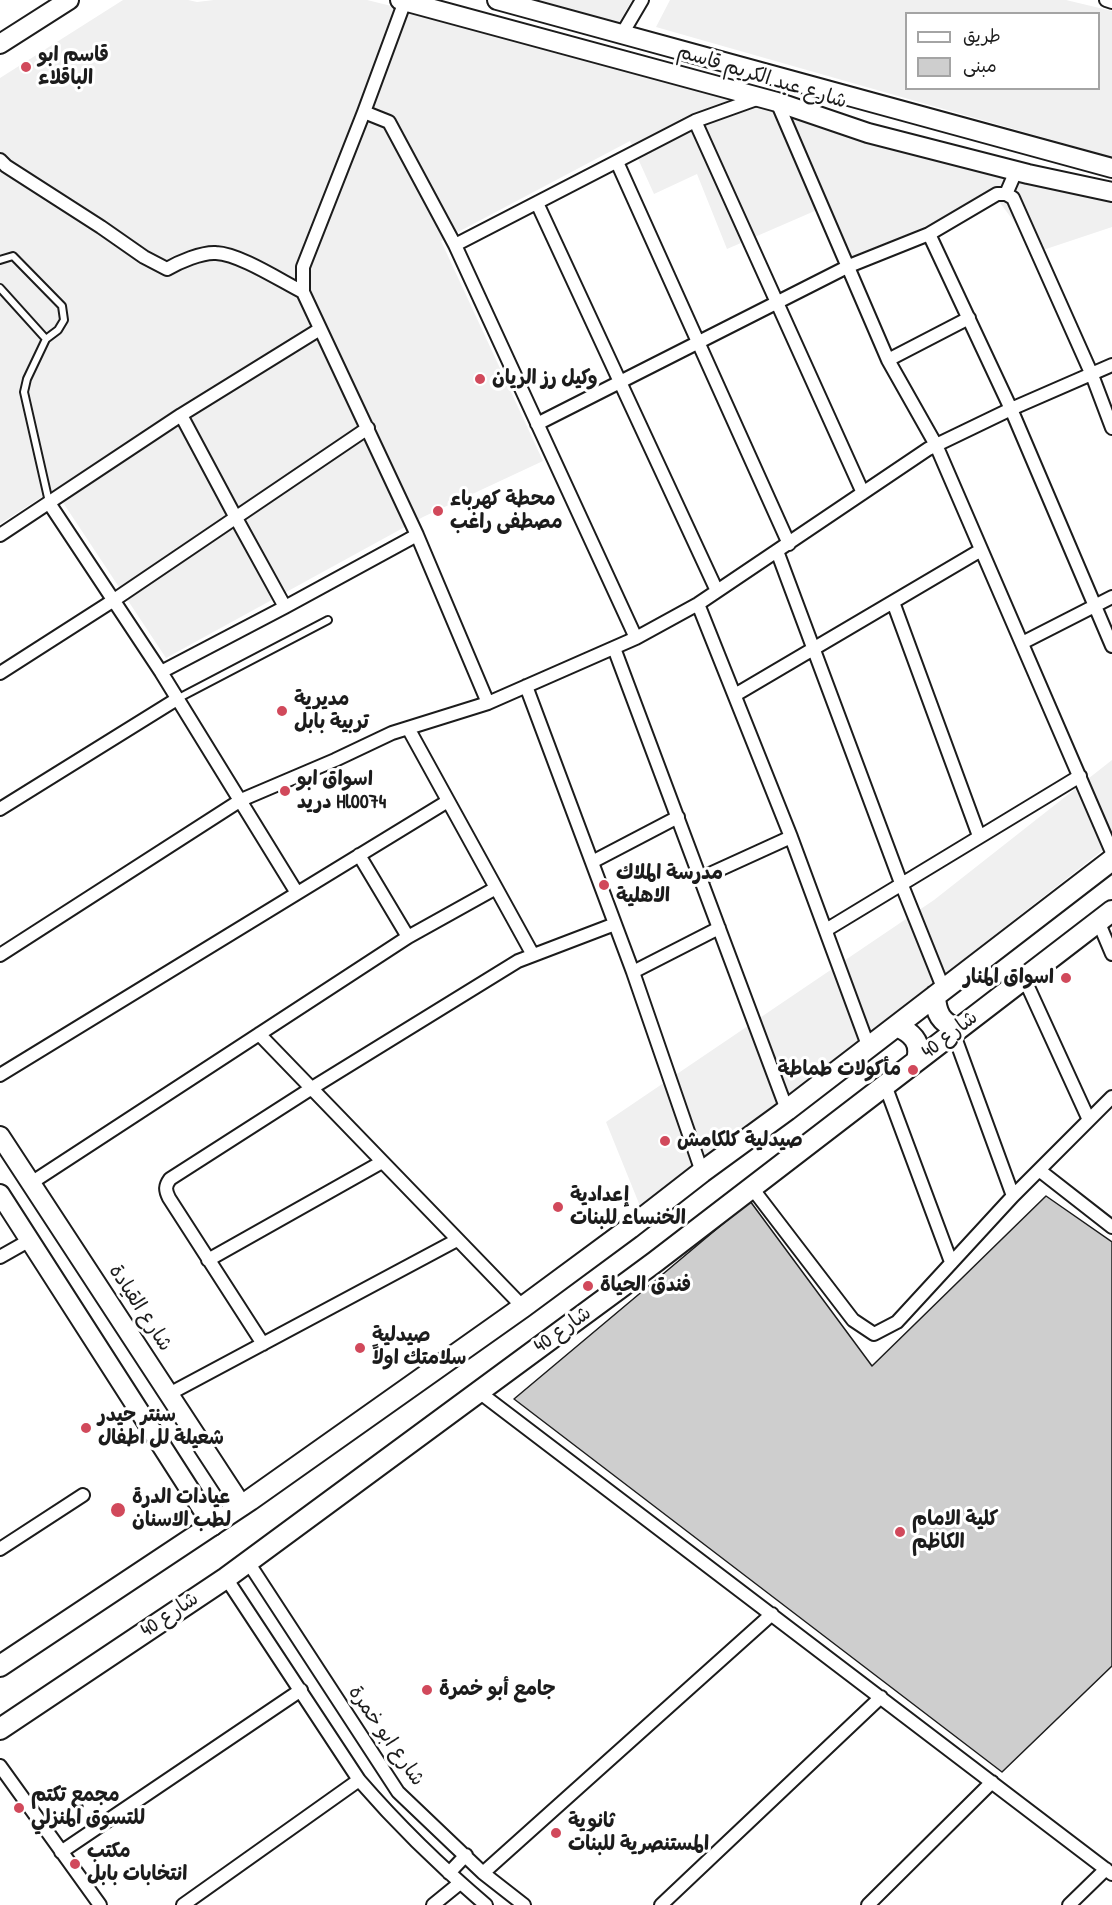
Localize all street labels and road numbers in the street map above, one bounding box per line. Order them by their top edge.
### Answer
street label: شارع عبد الكريم قاسم [674,40,850,114]
street label: شارع 40 [917,1006,983,1064]
street label: شارع القيادة [103,1260,177,1356]
street label: شارع 40 [530,1301,596,1359]
street label: شارع 40 [137,1587,203,1643]
street label: شارع ابو خمرة [343,1681,429,1791]

